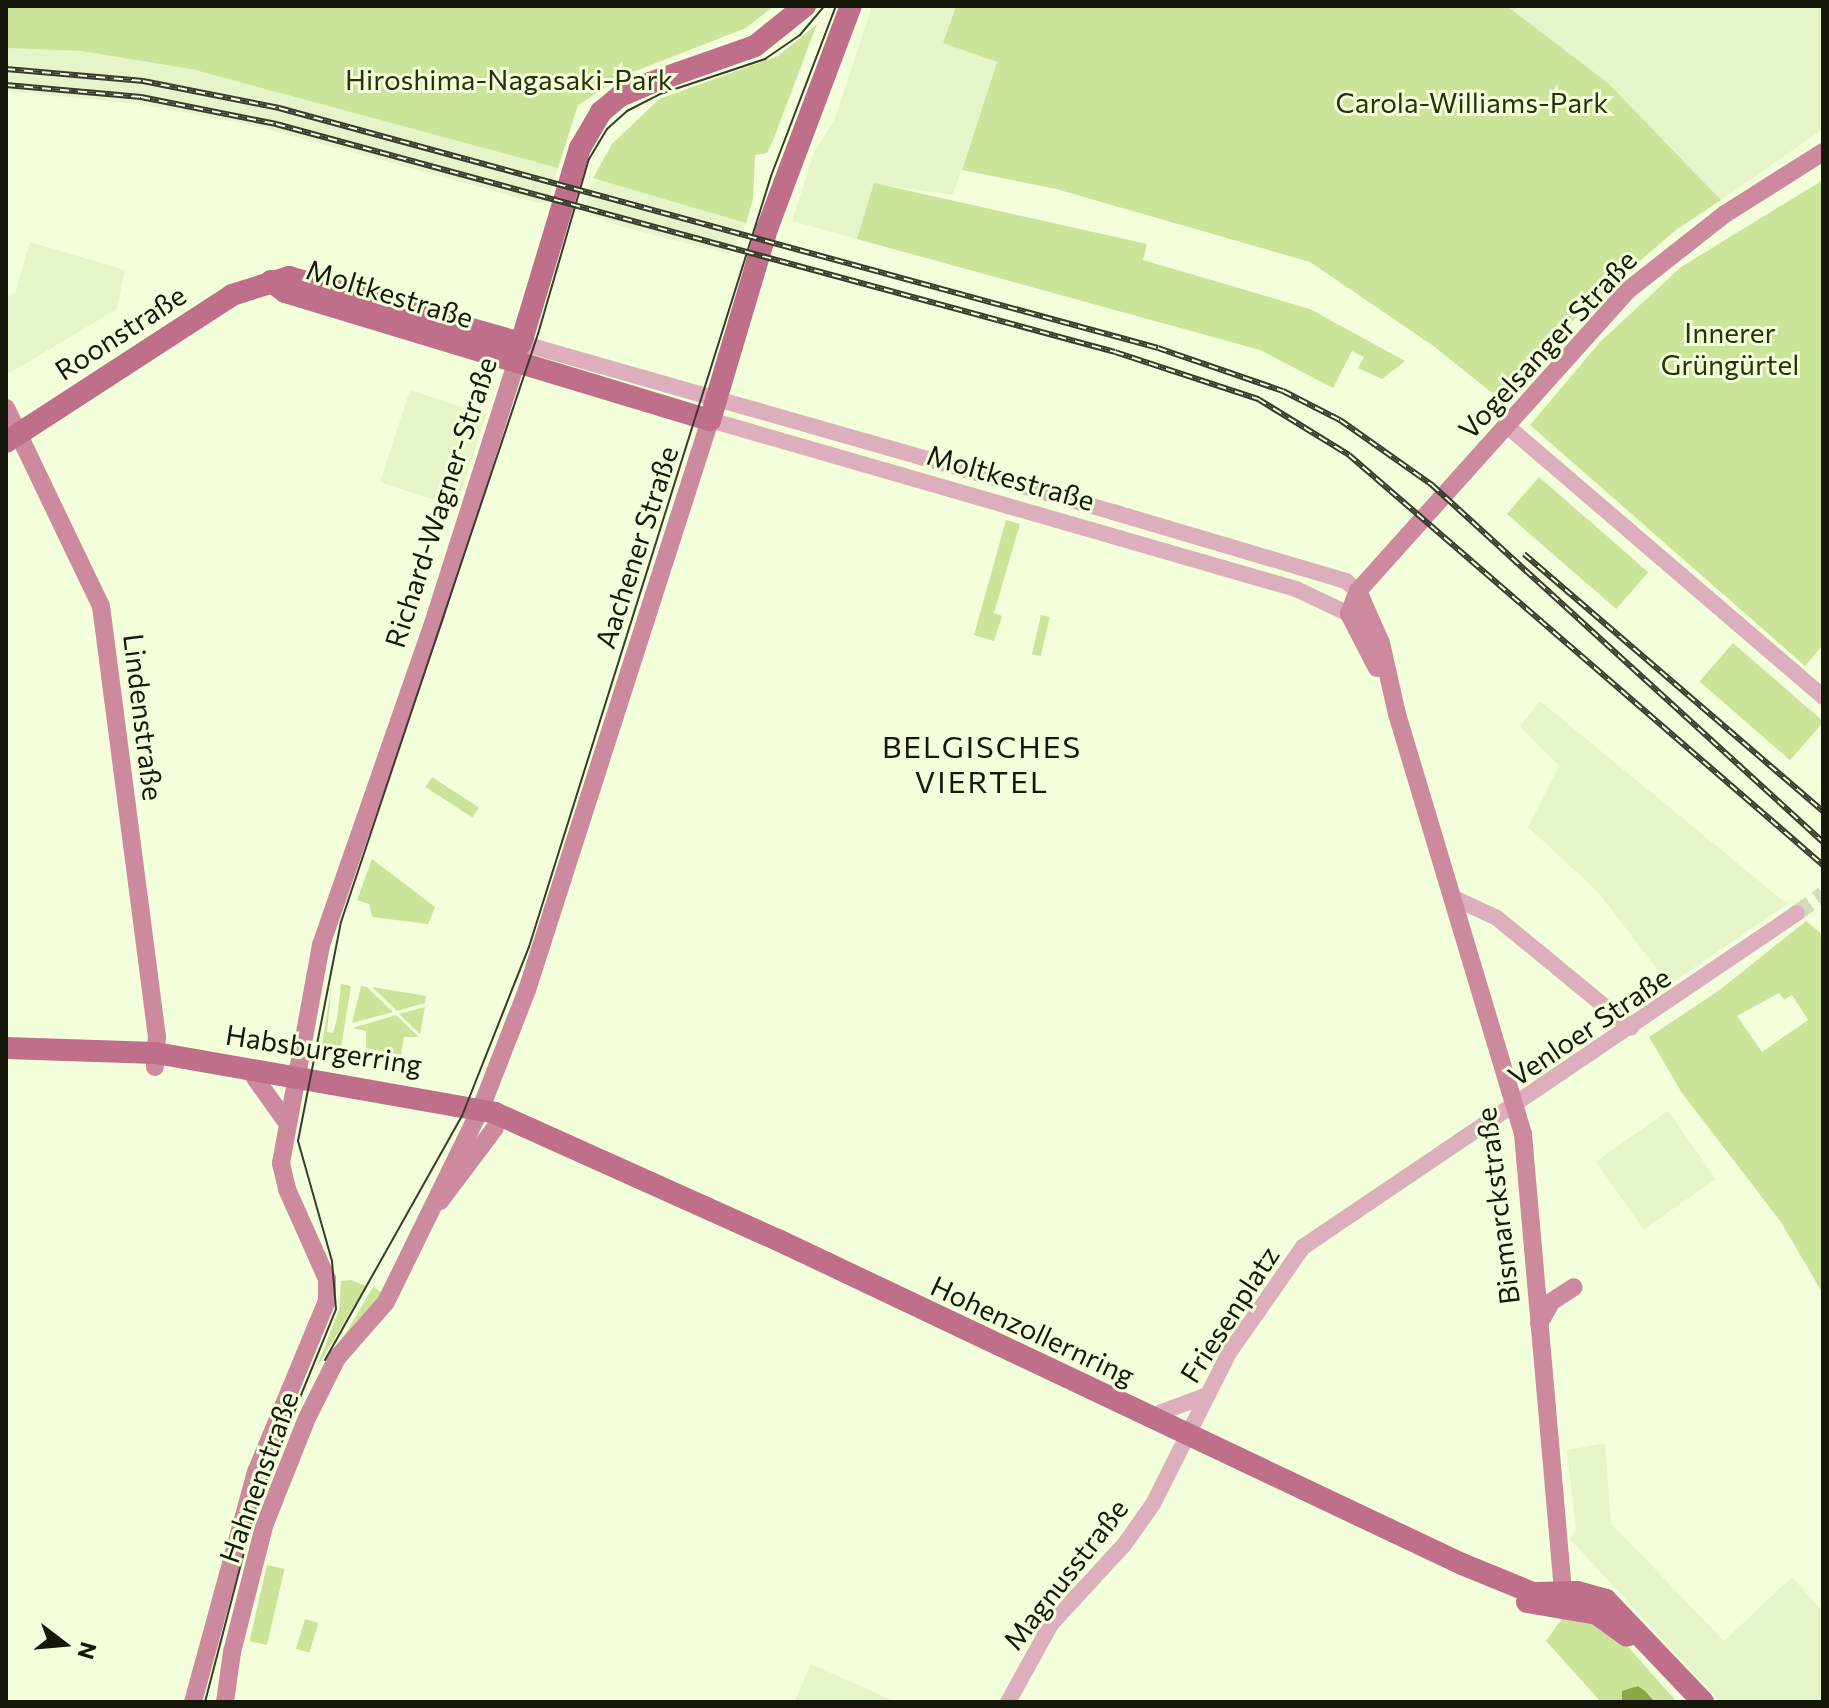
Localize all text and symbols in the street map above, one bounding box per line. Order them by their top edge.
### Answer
park label: Hiroshima-Nagasaki-Park [345,62,673,96]
park label: Carola-Williams-Park [1336,85,1608,119]
street label: Vogelsanger Straße [1451,243,1643,445]
street label: Moltkestraße [302,252,478,334]
street label: Roonstraße [48,277,192,387]
park label: Innerer Grüngürtel [1661,315,1799,381]
street label: Richard-Wagner-Straße [377,353,503,651]
street label: Moltkestraße [923,437,1099,517]
street label: Aachener Straße [587,442,685,652]
street label: Lindenstraße [117,632,171,802]
district label: BELGISCHES VIERTEL [882,728,1082,798]
street label: Venloer Straße [1502,959,1676,1093]
street label: Habsburgerring [223,1017,425,1081]
street label: Bismarckstraße [1468,1106,1526,1306]
street label: Friesenplatz [1172,1239,1286,1389]
street label: Hohenzollernring [926,1268,1140,1392]
street label: Hahnenstraße [211,1387,305,1567]
street label: Magnusstraße [996,1492,1134,1656]
north arrow [24,1604,104,1684]
text: N [72,1639,103,1662]

